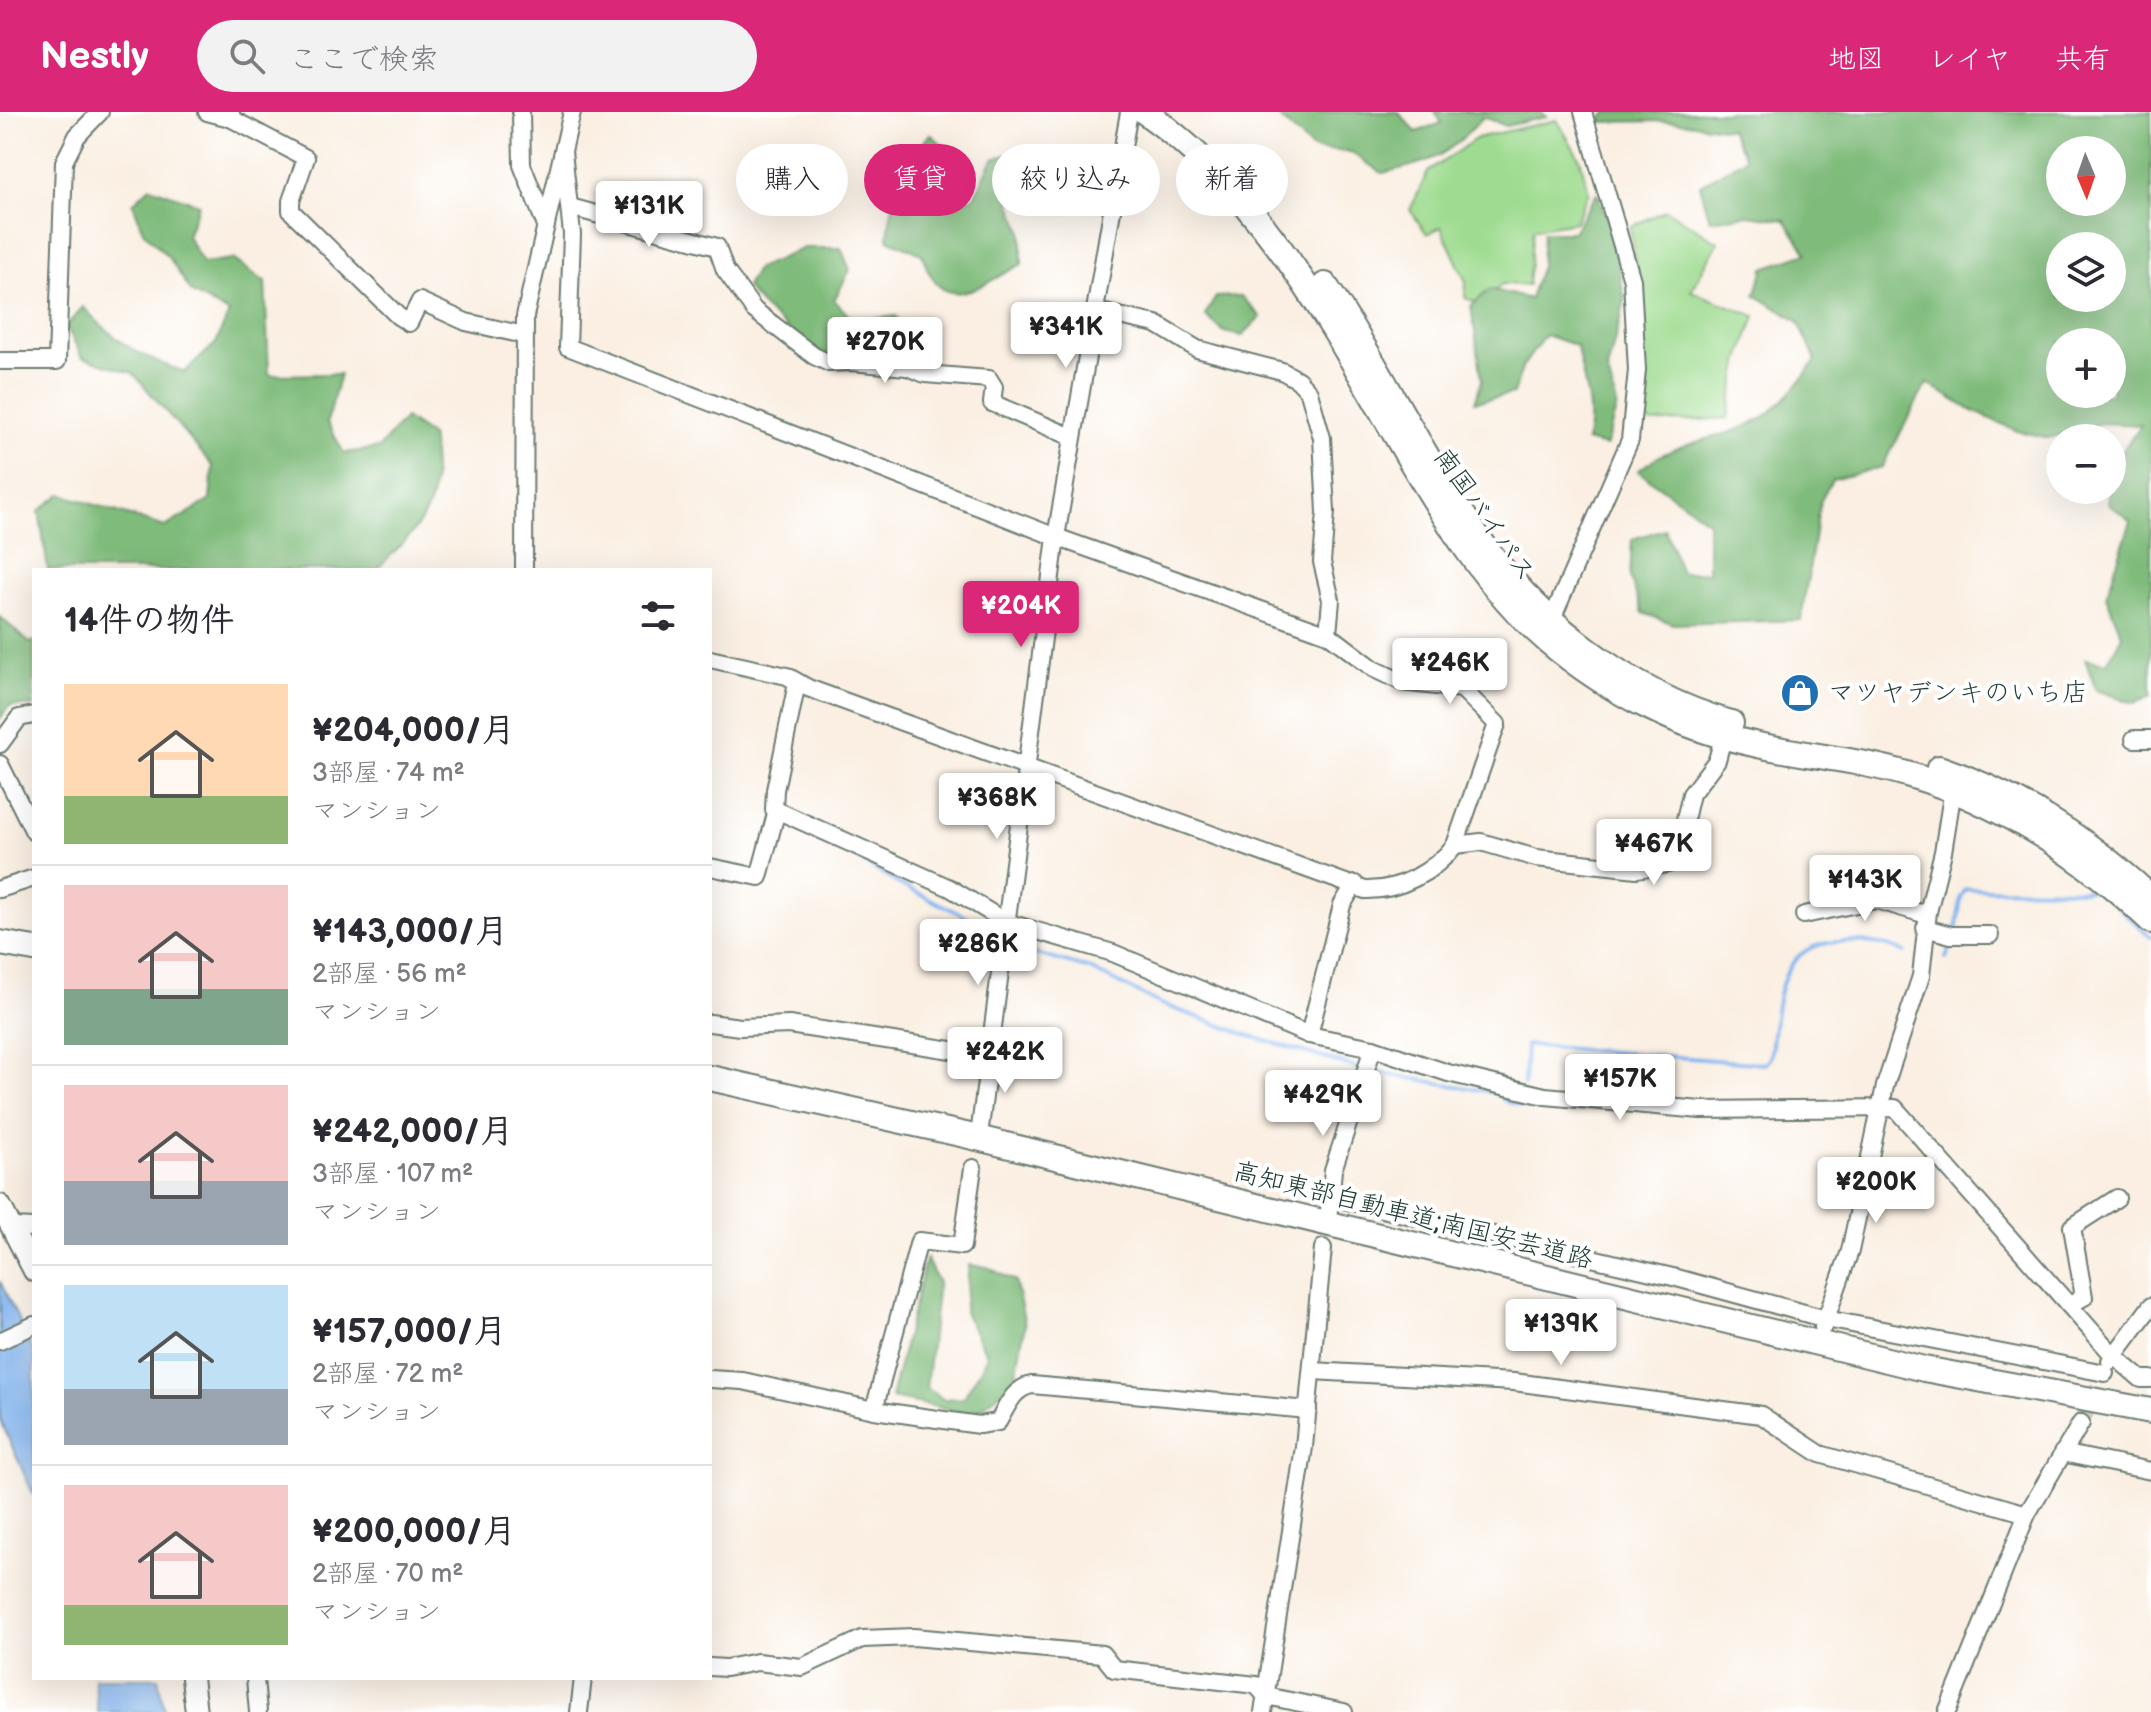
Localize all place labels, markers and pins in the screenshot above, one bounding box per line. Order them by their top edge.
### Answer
pin: ¥131K [593,181,705,249]
pin: ¥341K [1010,302,1122,370]
pin: ¥270K [829,317,941,385]
pin: ¥204K [965,581,1077,649]
pin: ¥246K [1394,638,1506,706]
shop icon: マツヤデンキのいち店 [1779,672,1821,714]
place label: マツヤデンキのいち店 [1828,678,2088,709]
pin: ¥368K [941,773,1053,841]
pin: ¥467K [1598,819,1710,887]
pin: ¥143K [1809,855,1921,923]
pin: ¥286K [922,919,1034,987]
pin: ¥242K [949,1027,1061,1095]
pin: ¥157K [1564,1054,1676,1122]
pin: ¥429K [1267,1070,1379,1138]
pin: ¥200K [1820,1157,1932,1225]
pin: ¥139K [1505,1299,1617,1367]

